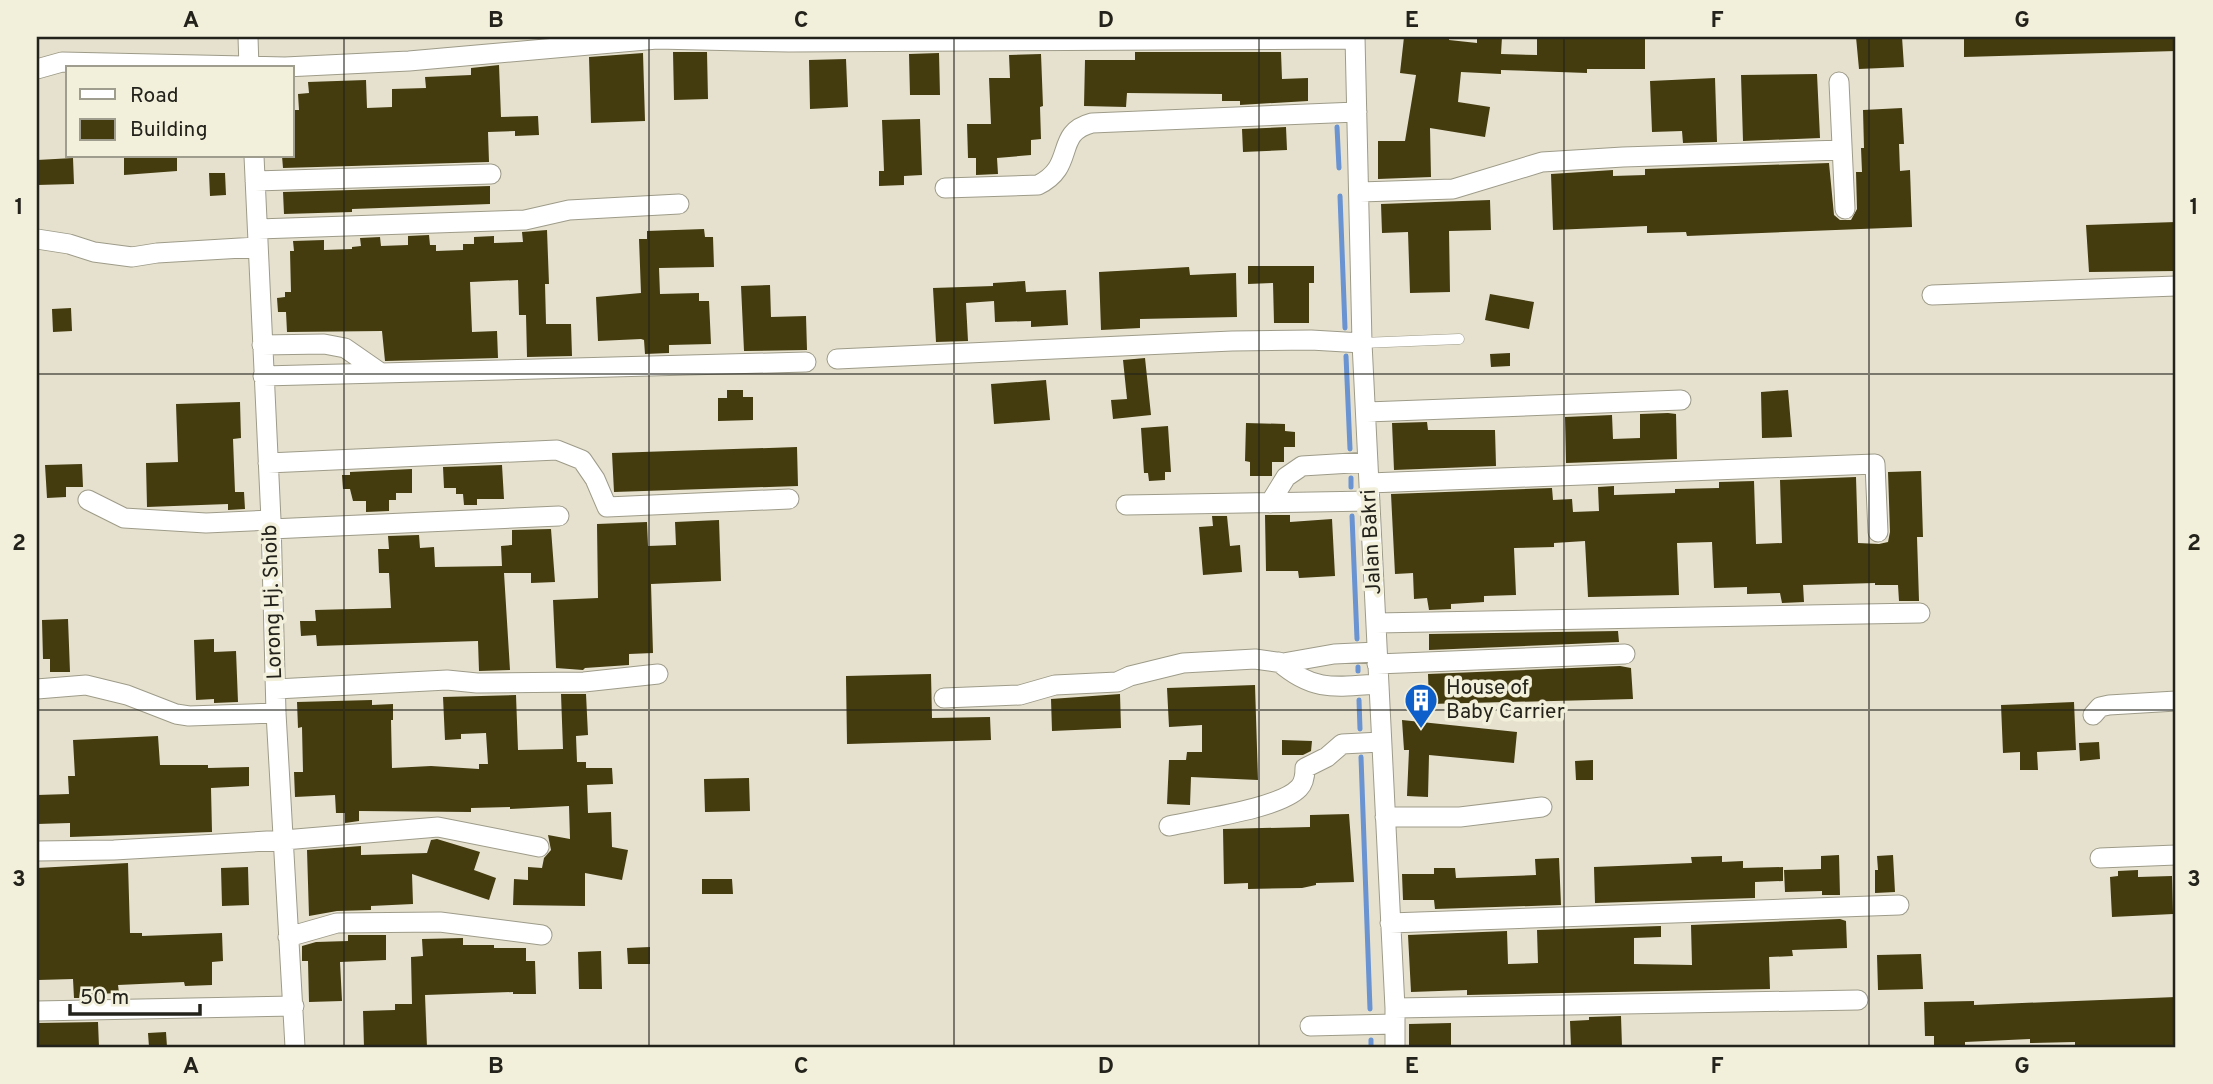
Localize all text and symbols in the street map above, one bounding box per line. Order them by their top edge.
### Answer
text: A [183,7,199,36]
text: B [488,7,504,36]
text: C [794,7,808,36]
text: D [1098,7,1114,36]
text: E [1405,7,1419,36]
text: F [1710,7,1724,36]
text: G [2014,7,2030,36]
legend [66,66,294,158]
text: Road [130,83,179,110]
text: Building [130,117,208,144]
text: 1 [14,194,24,223]
text: 1 [2189,194,2199,223]
street label: Jalan Bakri [1356,488,1388,596]
street label: Lorong Hj. Shoib [257,524,289,680]
text: 2 [12,530,26,559]
text: 2 [2187,530,2201,559]
place label: House of Baby Carrier [1446,675,1565,726]
building icon: House of Baby Carrier [1402,681,1440,730]
text: 3 [12,866,26,895]
text: 3 [2187,866,2201,895]
scale bar [70,972,200,1016]
text: 50 m [80,985,129,1012]
text: A [183,1053,199,1082]
text: B [488,1053,504,1082]
text: C [794,1053,808,1082]
text: D [1098,1053,1114,1082]
text: E [1405,1053,1419,1082]
text: F [1710,1053,1724,1082]
text: G [2014,1053,2030,1082]

